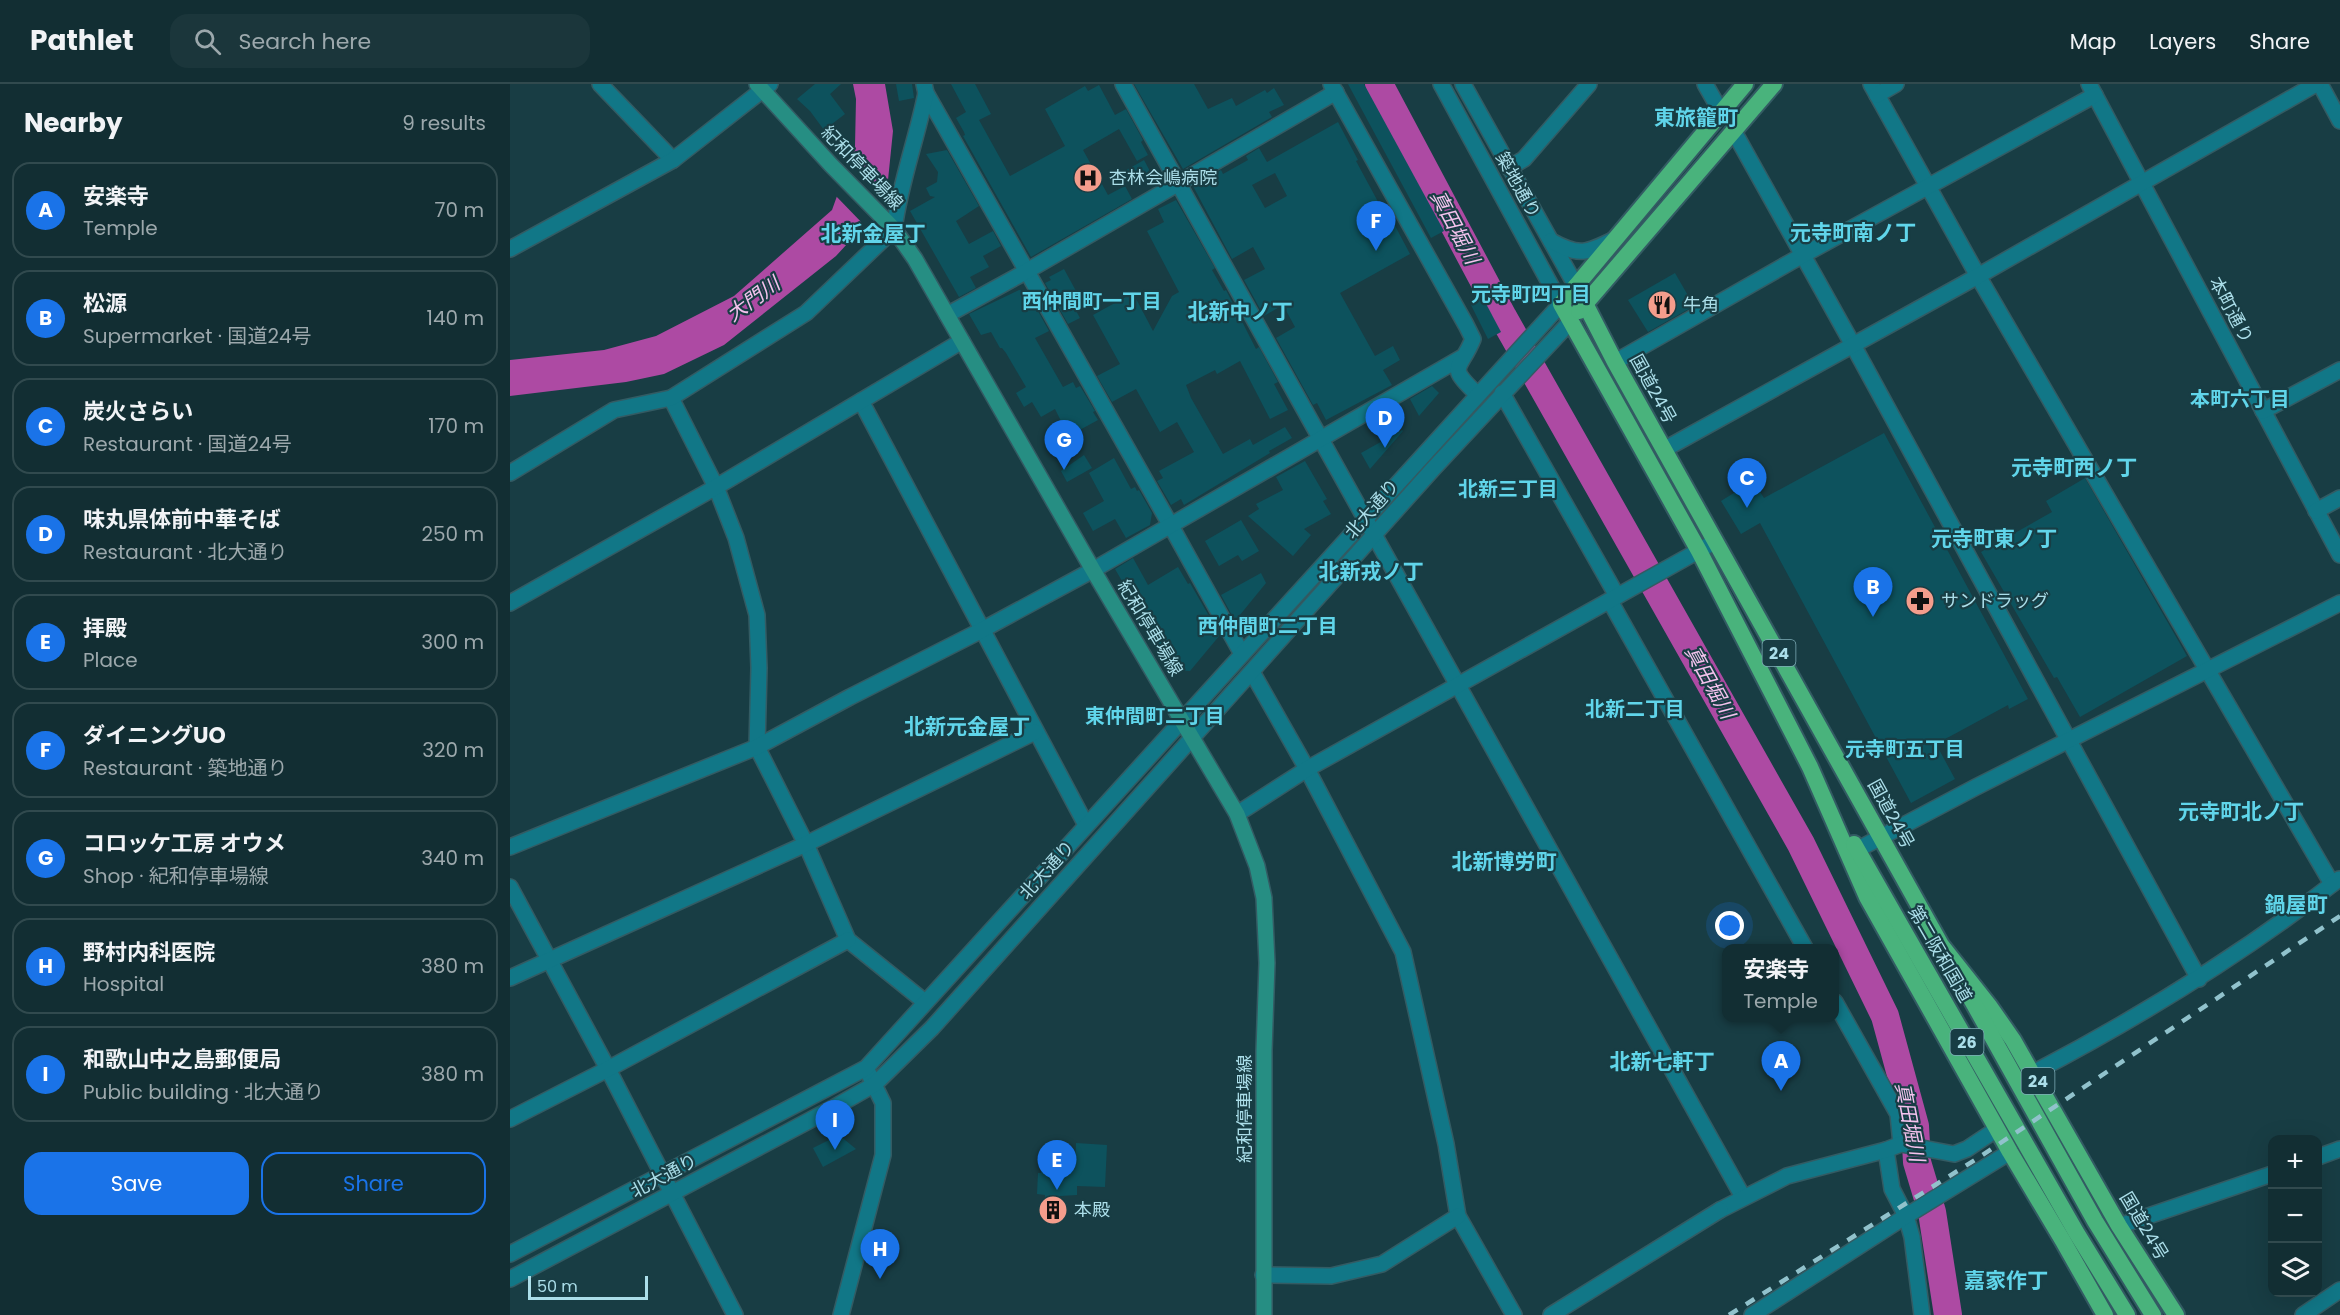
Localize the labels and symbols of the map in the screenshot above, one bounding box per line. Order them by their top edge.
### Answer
district label: 東旅籠町 [1654,103,1738,132]
street label: 紀和停車場線 [816,120,909,215]
street label: 築地通り [1490,147,1547,222]
hospital icon: 杏林会嶋病院 [1072,162,1104,194]
place label: 杏林会嶋病院 [1109,165,1217,190]
water label: 真田堀川 [1424,185,1487,271]
pin: F [1356,202,1396,251]
district label: 元寺町南ノ丁 [1790,218,1916,247]
district label: 北新金屋丁 [821,219,926,248]
water label: 大門川 [721,269,787,328]
street label: 本町通り [2204,272,2259,347]
district label: 元寺町四丁目 [1471,280,1591,308]
district label: 西仲間町一丁目 [1022,287,1162,315]
restaurant icon: 牛角 [1646,289,1678,321]
place label: 牛角 [1683,292,1719,317]
district label: 北新中ノ丁 [1188,297,1293,326]
street label: 国道24号 [1624,350,1683,428]
district label: 本町六丁目 [2190,385,2290,413]
pin: D [1366,398,1404,448]
pin: G [1044,420,1084,470]
district label: 元寺町西ノ丁 [2011,453,2137,482]
pin: C [1728,458,1766,508]
street label: 北大通り [1339,473,1405,544]
district label: 北新三丁目 [1458,475,1558,503]
district label: 元寺町東ノ丁 [1931,524,2057,553]
district label: 北新戎ノ丁 [1319,557,1424,586]
pin: B [1854,568,1892,617]
street label: 紀和停車場線 [1112,575,1189,680]
pharmacy icon: サンドラッグ [1904,585,1936,617]
place label: サンドラッグ [1941,588,2049,613]
district label: 西仲間町二丁目 [1198,612,1338,640]
water label: 真田堀川 [1678,640,1743,726]
road number: 24 [1762,640,1796,666]
district label: 北新二丁目 [1585,695,1685,723]
district label: 東仲間町二丁目 [1085,702,1225,730]
district label: 北新元金屋丁 [904,712,1030,741]
district label: 元寺町五丁目 [1845,735,1965,763]
street label: 国道24号 [1862,775,1921,853]
district label: 元寺町北ノ丁 [2178,797,2304,826]
street label: 北大通り [1013,835,1080,905]
district label: 北新博労町 [1452,847,1557,876]
district label: 鍋屋町 [2265,890,2328,919]
street label: 第二阪和国道 [1903,901,1978,1007]
your location [1715,911,1744,940]
road number: 26 [1950,1029,1984,1055]
pin: A [1762,1042,1800,1091]
district label: 北新七軒丁 [1610,1047,1715,1076]
street label: 紀和停車場線 [1232,1055,1257,1163]
road number: 24 [2022,1068,2054,1094]
water label: 真田堀川 [1889,1080,1932,1166]
pin: I [816,1100,854,1150]
pin: E [1038,1140,1076,1190]
street label: 北大通り [626,1148,701,1203]
street label: 国道24号 [2114,1187,2175,1265]
building icon: 本殿 [1037,1194,1069,1226]
place label: 本殿 [1074,1197,1110,1222]
pin: H [860,1230,899,1279]
district label: 嘉家作丁 [1964,1266,2048,1295]
scale bar [528,1273,648,1300]

